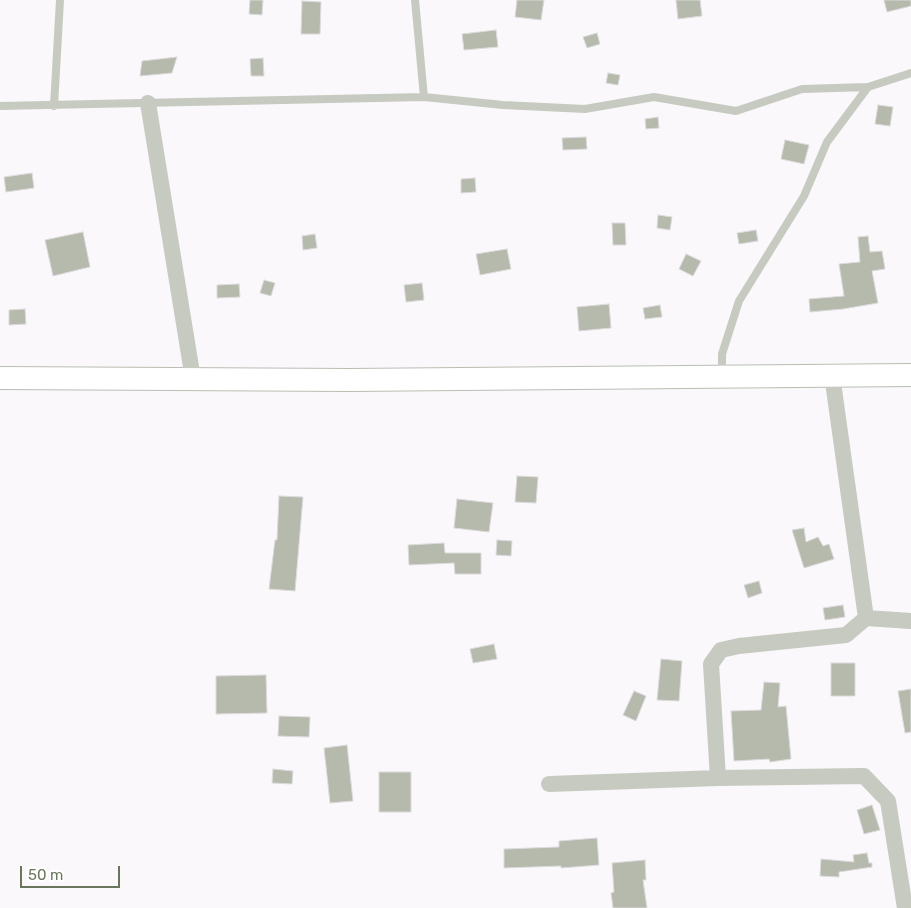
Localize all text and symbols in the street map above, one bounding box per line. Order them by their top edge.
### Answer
scale bar [22,856,122,888]
text: 50 m [28,866,63,884]

